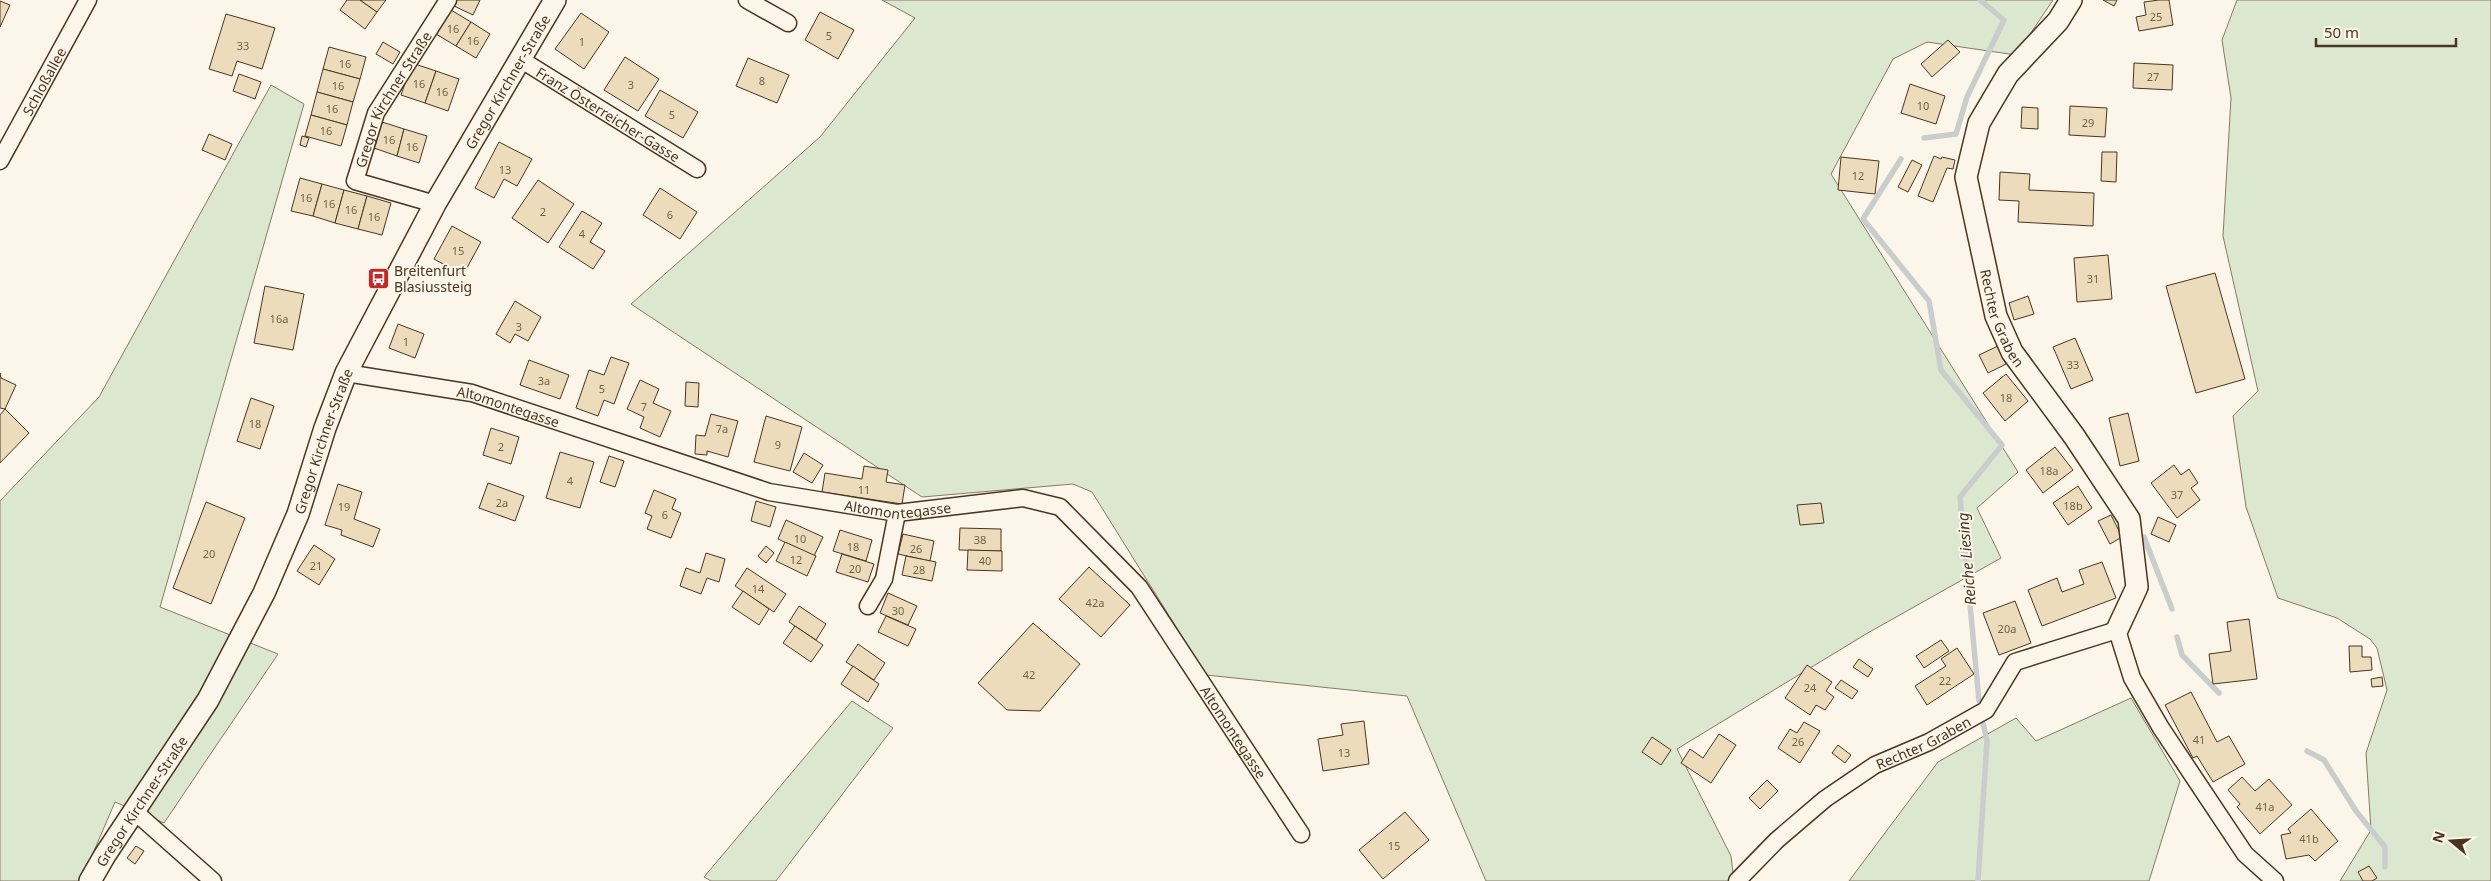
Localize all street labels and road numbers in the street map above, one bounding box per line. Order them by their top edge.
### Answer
street label: Gregor Kirchner-Straße [460,11,554,152]
street label: Gregor Kirchner Straße [350,27,435,170]
street label: Schloßallee [17,44,70,119]
street label: Franz Österreicher-Gasse [533,62,684,166]
street label: Rechter Graben [1977,267,2029,370]
street label: Gregor Kirchner-Straße [289,364,357,516]
street label: Altomontegasse [456,381,562,431]
street label: Altomontegasse [843,495,952,523]
street label: Altomontegasse [1197,682,1271,782]
street label: Rechter Graben [1873,711,1974,773]
street label: Gregor Kirchner-Straße [91,732,191,870]

